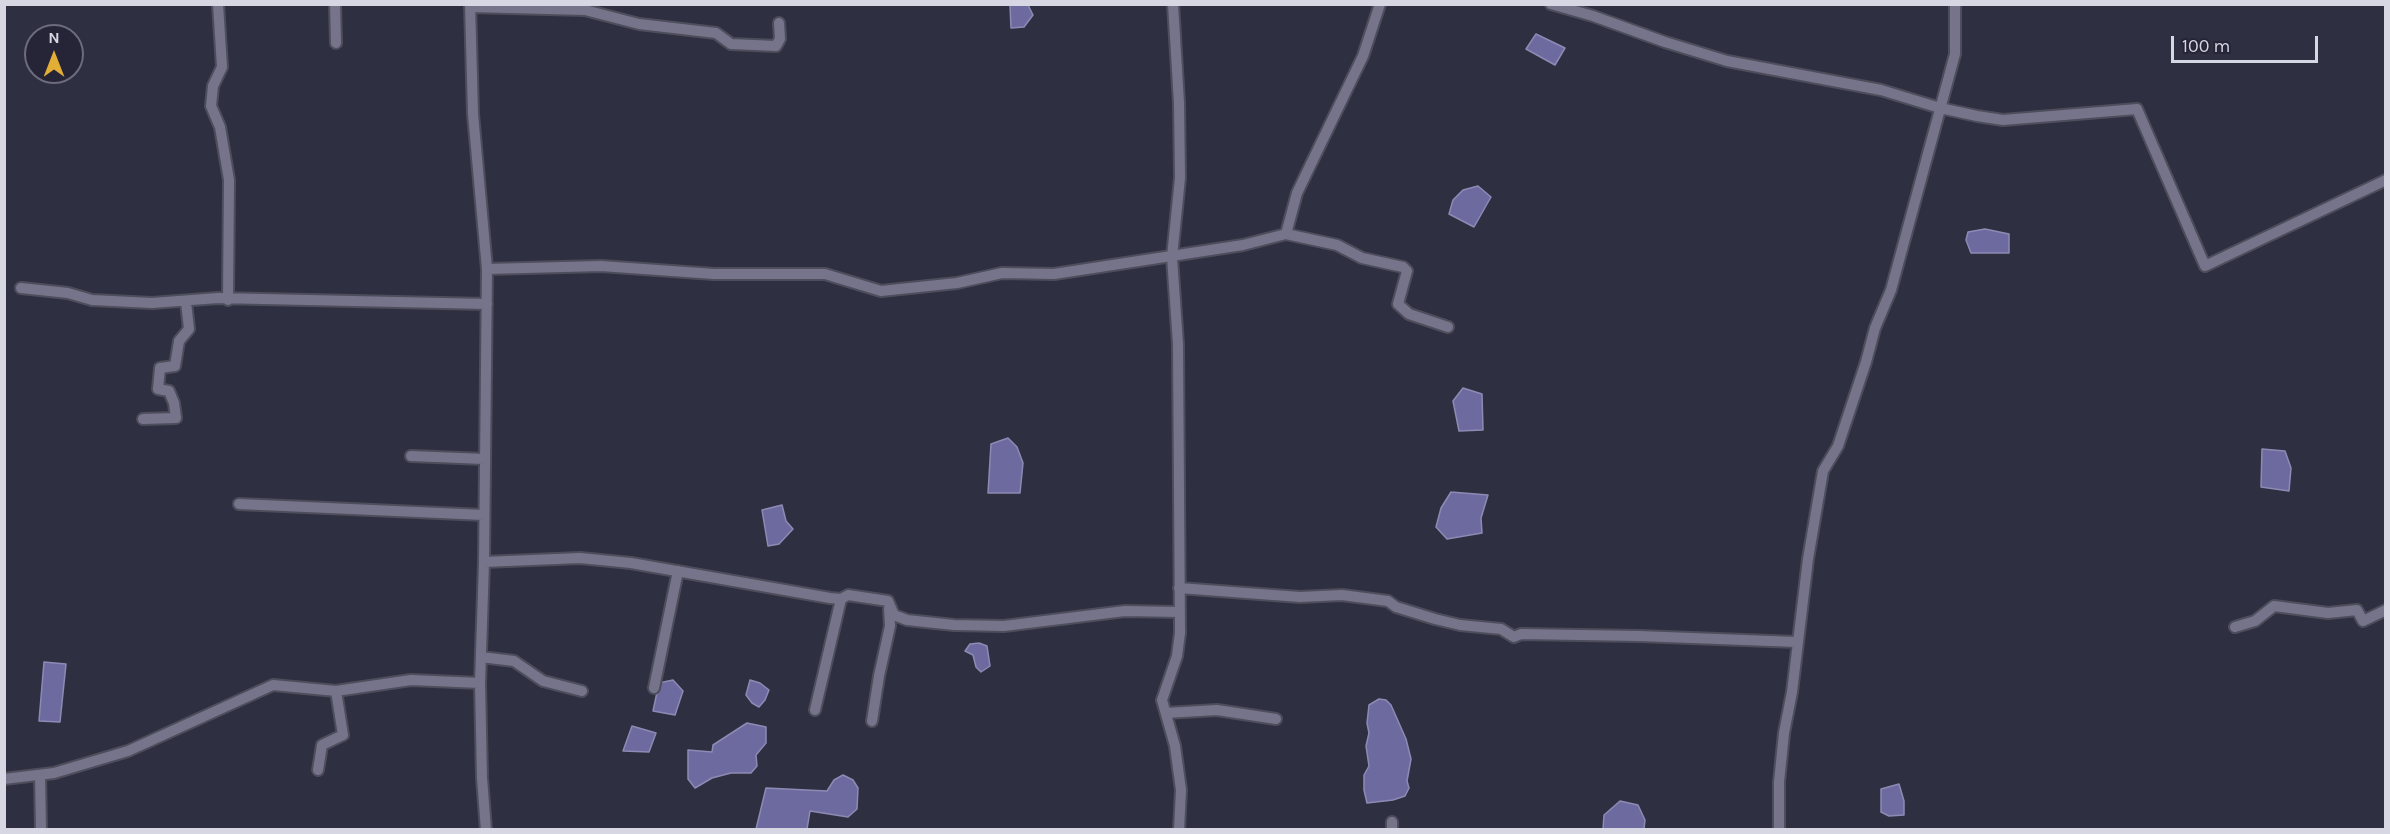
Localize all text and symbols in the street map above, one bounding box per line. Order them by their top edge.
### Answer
north arrow [24,24,84,84]
scale bar [2174,24,2321,62]
text: N [48,28,60,47]
text: 100 m [2182,35,2230,57]

